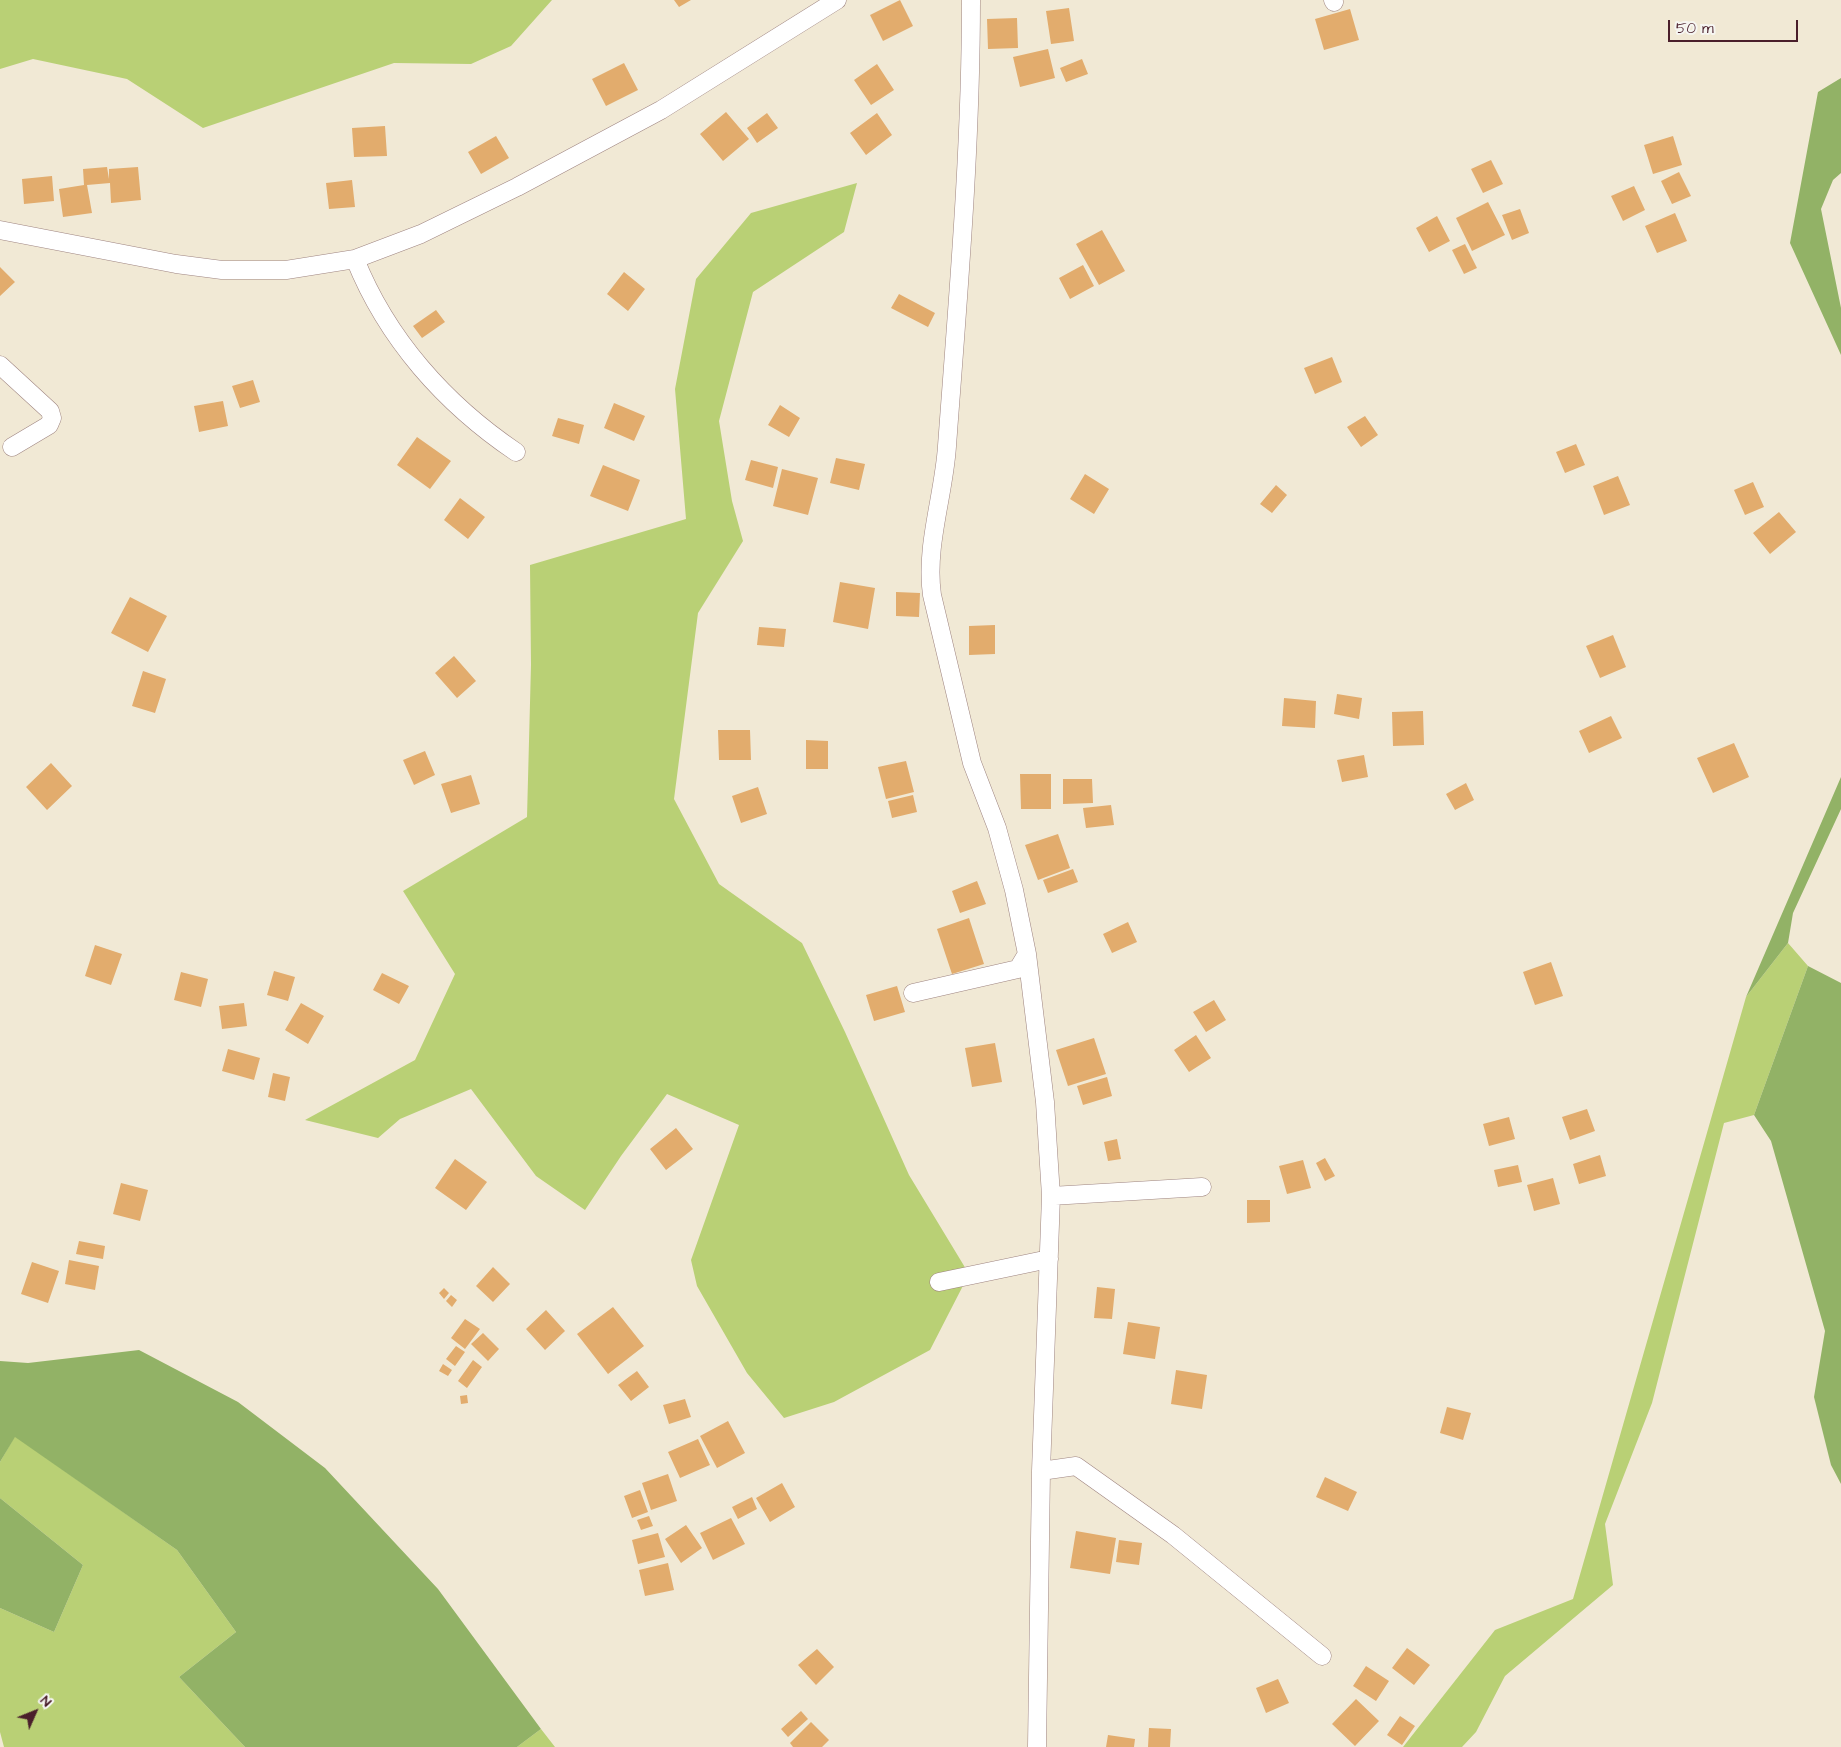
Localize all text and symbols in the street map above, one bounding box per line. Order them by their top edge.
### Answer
scale bar [1671,10,1801,42]
text: 50 m [1676,18,1714,39]
north arrow [10,1687,60,1737]
text: N [36,1691,56,1712]

